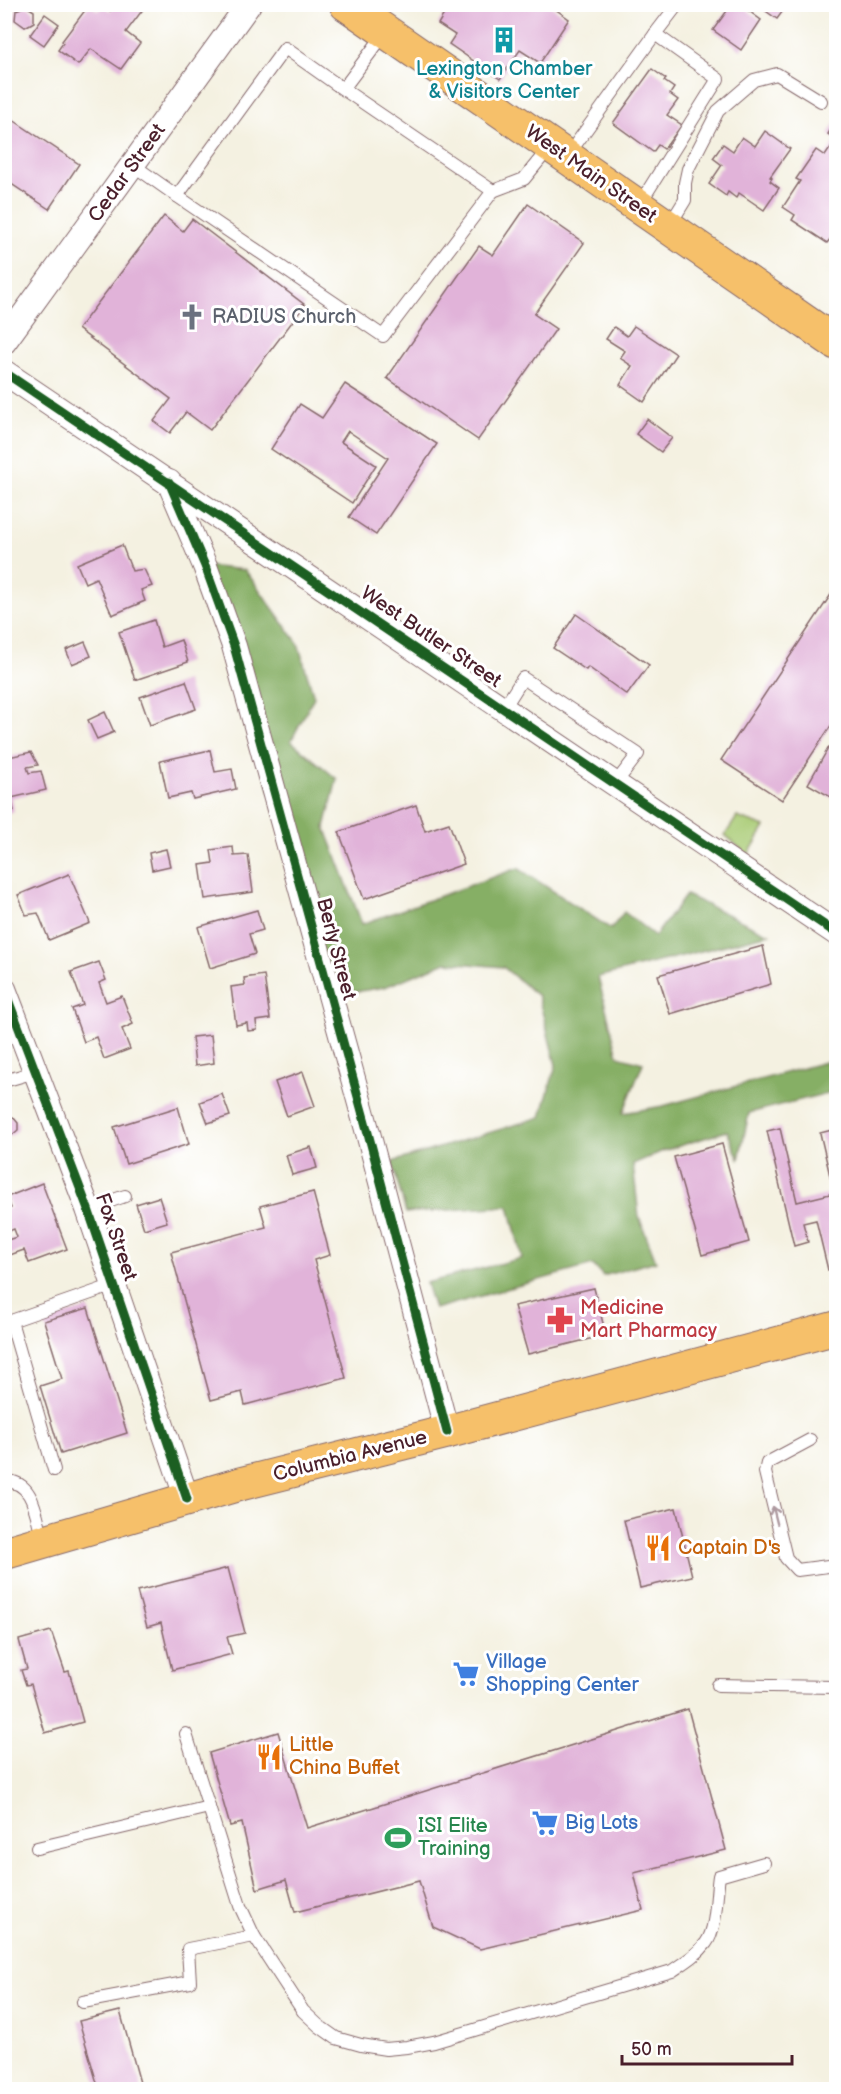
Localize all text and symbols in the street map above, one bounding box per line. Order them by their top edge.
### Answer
building icon: Lexington Chamber & Visitors Center [489,25,519,55]
place label: Lexington Chamber & Visitors Center [416,57,593,104]
street label: Cedar Street [83,119,171,227]
street label: West Main Street [521,120,661,228]
church icon: RADIUS Church [177,302,207,332]
place label: RADIUS Church [212,305,356,329]
street label: West Butler Street [356,581,506,693]
street label: Berly Street [311,895,361,1003]
street label: Fox Street [90,1190,142,1284]
place label: Medicine Mart Pharmacy [580,1296,717,1343]
pharmacy icon: Medicine Mart Pharmacy [545,1305,575,1335]
street label: Columbia Avenue [271,1425,430,1487]
one-way arrow [769,1506,781,1525]
restaurant icon: Captain D's [643,1533,673,1563]
place label: Captain D's [678,1536,781,1560]
place label: Village Shopping Center [486,1650,639,1697]
supermarket icon: Village Shopping Center [451,1659,481,1689]
place label: Little China Buffet [289,1733,400,1780]
restaurant icon: Little China Buffet [254,1742,284,1772]
supermarket icon: Big Lots [530,1808,560,1838]
place label: Big Lots [565,1811,638,1835]
place label: ISI Elite Training [418,1814,491,1861]
sports icon: ISI Elite Training [383,1823,413,1853]
scale bar [622,2028,792,2066]
text: 50 m [631,2039,672,2060]

